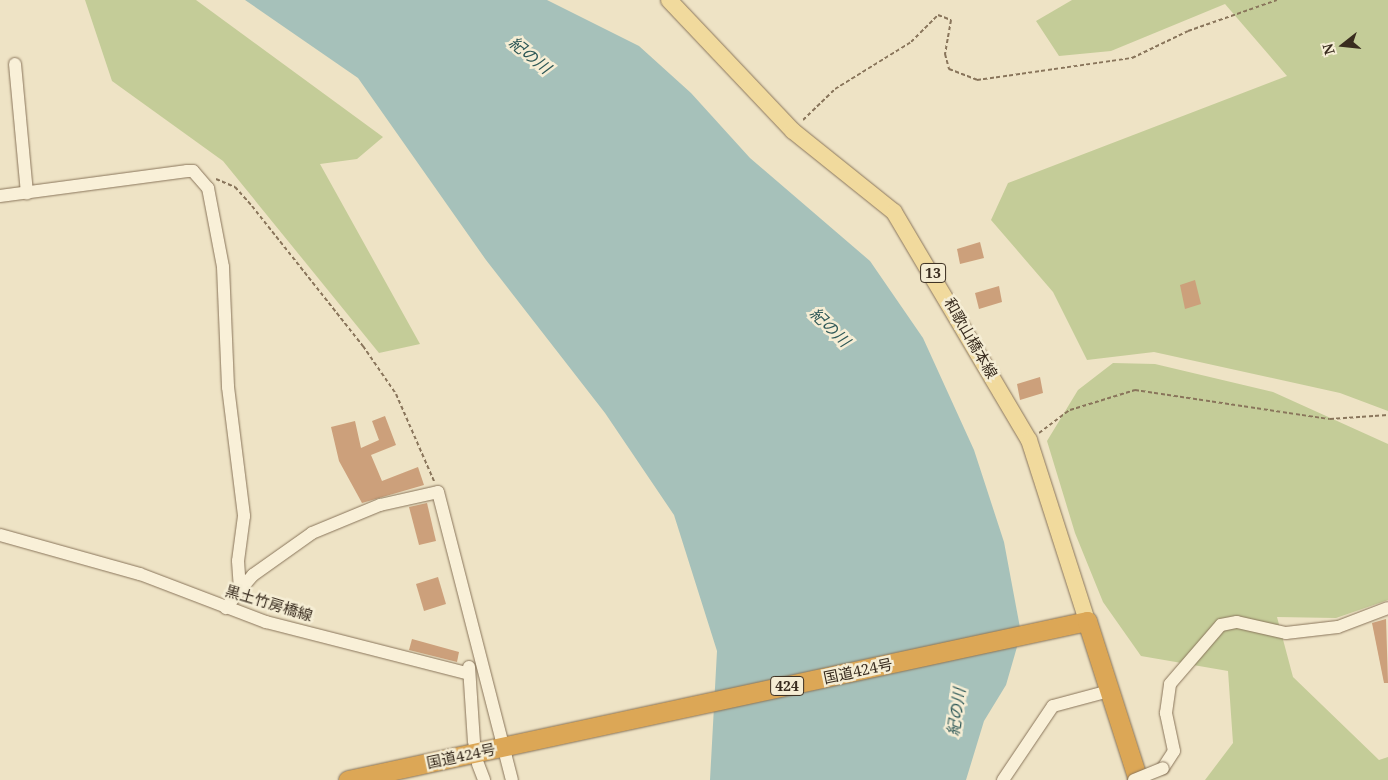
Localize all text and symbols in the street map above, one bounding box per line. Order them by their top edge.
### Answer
north arrow [1318,20,1368,70]
water label: 紀の川 [505,32,555,78]
text: N [1317,41,1339,57]
road number: 13 [919,262,947,284]
street label: 和歌山橋本線 [941,295,1001,381]
water label: 紀の川 [806,303,854,351]
street label: 黒土竹房橋線 [223,581,315,625]
street label: 国道424号 [822,655,894,687]
road number: 424 [770,674,804,698]
water label: 紀の川 [943,687,969,737]
street label: 国道424号 [425,740,497,772]

